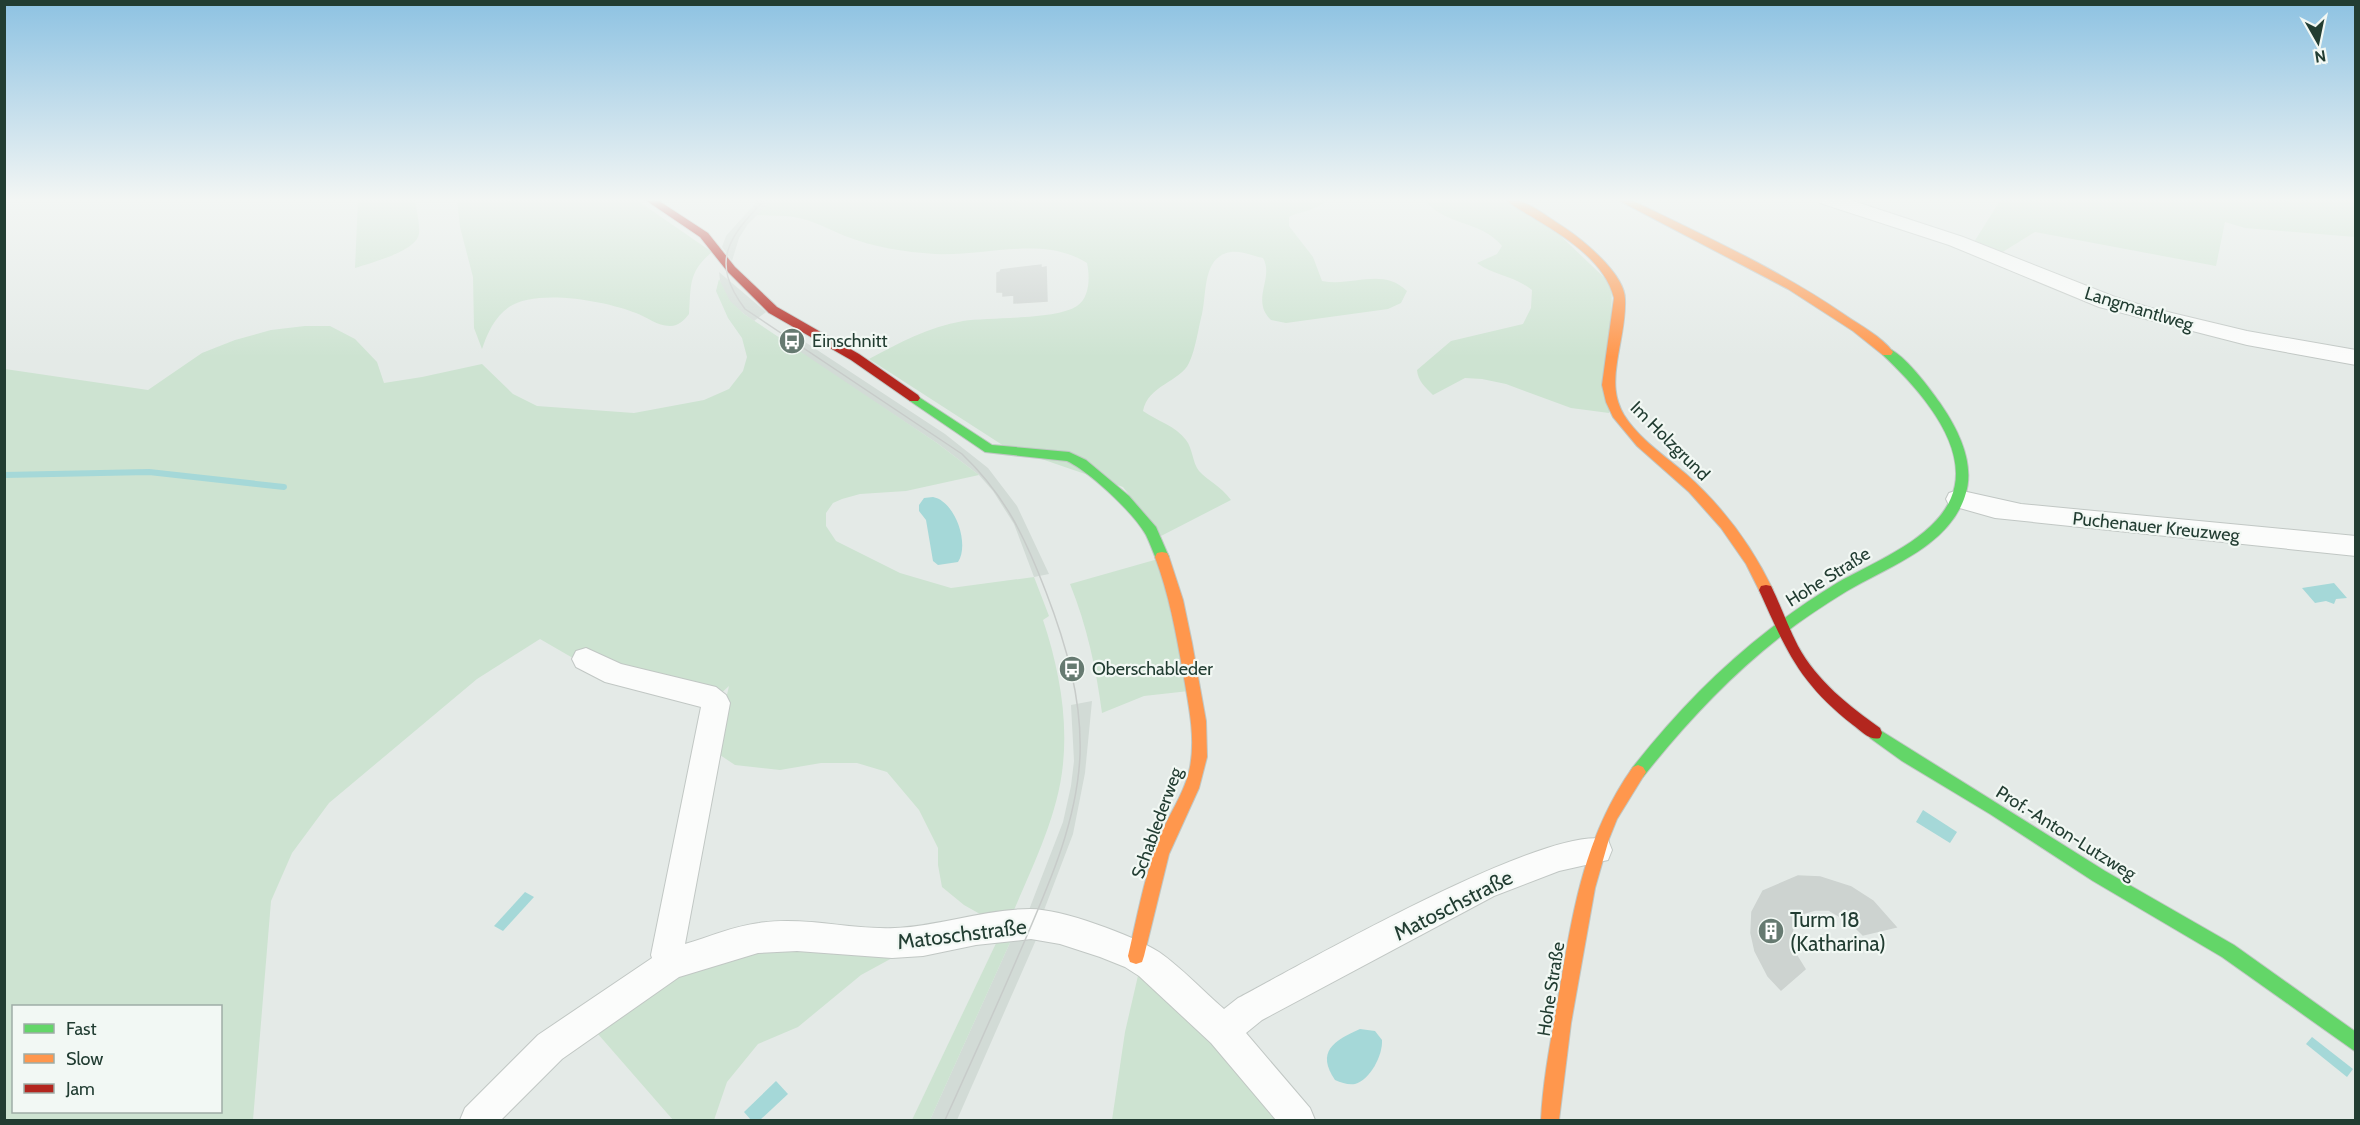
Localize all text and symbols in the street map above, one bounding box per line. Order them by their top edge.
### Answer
north arrow [2288,12,2348,72]
text: N [2313,46,2327,67]
street label: Langmantlweg [2082,282,2197,336]
bus stop icon: Einschnitt [777,326,807,356]
place label: Einschnitt [812,330,888,352]
street label: Im Holzgrund [1626,397,1714,485]
street label: Puchenauer Kreuzweg [2071,507,2242,547]
street label: Hohe Straße [1782,542,1874,612]
bus stop icon: Oberschableder [1057,654,1087,684]
place label: Oberschableder [1092,658,1213,680]
street label: Schablederweg [1127,764,1188,881]
street label: Prof.-Anton-Lutzweg [1992,781,2141,885]
street label: Matoschstraße [1389,864,1517,946]
place label: Turm 18 (Katharina) [1790,907,1886,956]
street label: Matoschstraße [896,914,1028,954]
building icon: Turm 18 (Katharina) [1756,916,1786,946]
street label: Hohe Straße [1533,940,1569,1038]
legend [12,1005,222,1113]
text: Fast [66,1018,97,1040]
text: Slow [66,1048,103,1070]
text: Jam [65,1078,95,1100]

